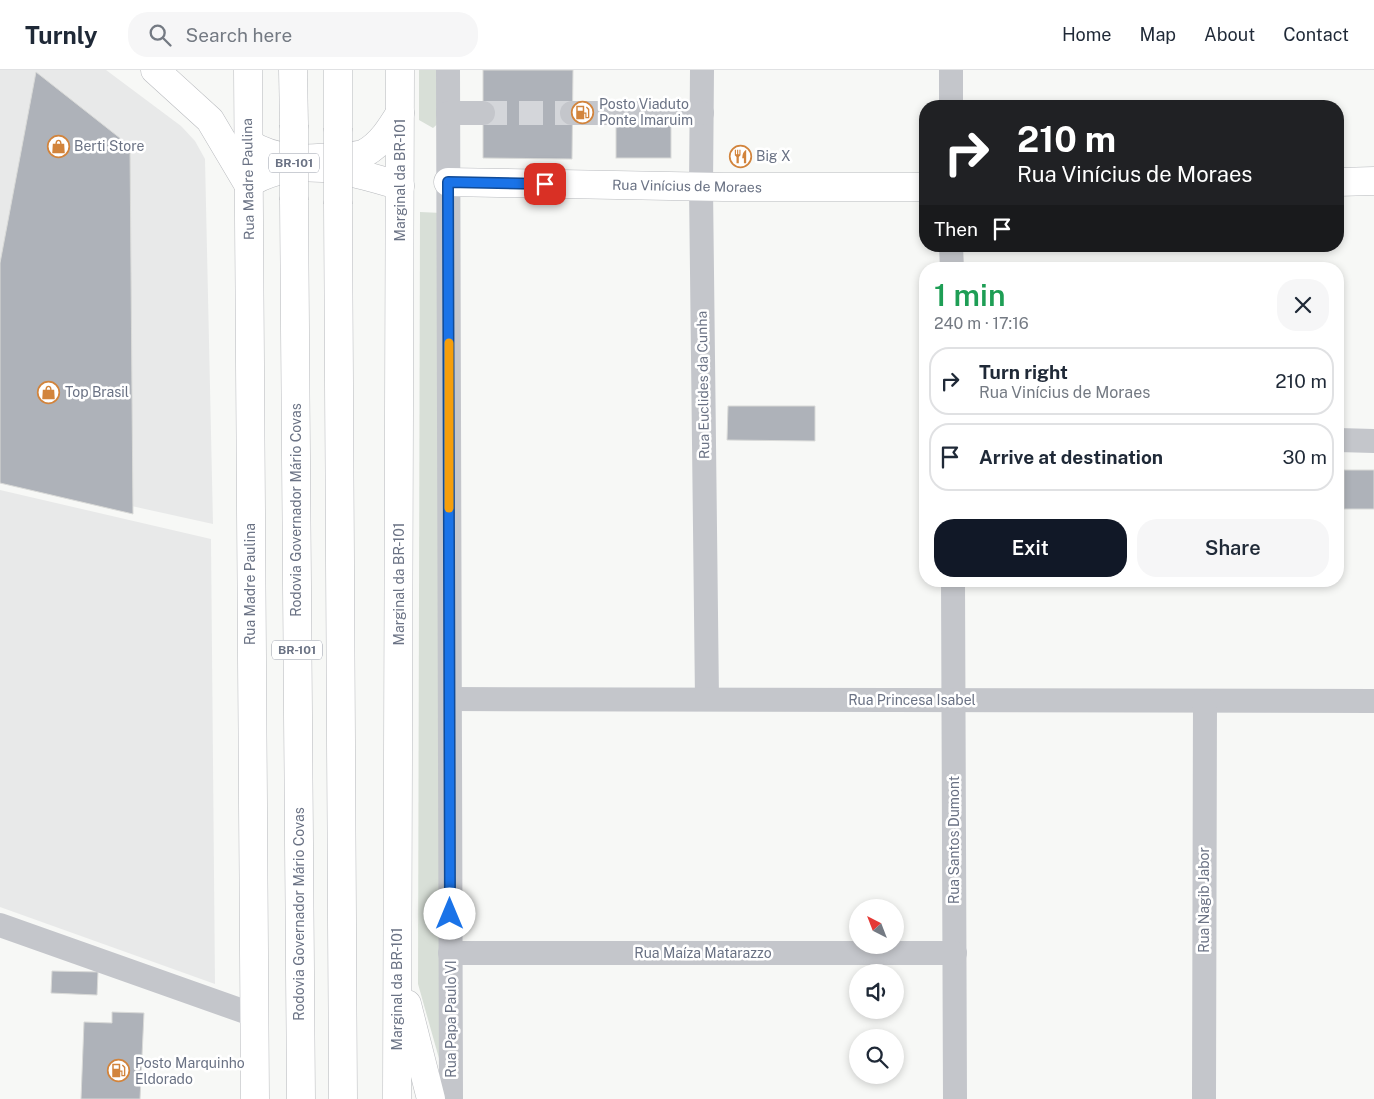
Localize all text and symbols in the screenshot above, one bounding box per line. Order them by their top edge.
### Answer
search box [128,12,478,57]
text: Turnly [25,21,98,49]
icon: search [146,21,174,49]
text: Search here [186,24,292,46]
text: Home [1062,24,1112,45]
text: Map [1140,24,1176,45]
text: About [1204,24,1255,45]
text: Contact [1283,24,1349,45]
place label: Posto Viaduto Ponte Imaruim [599,96,693,128]
fuel station icon: Posto Viaduto Ponte Imaruim [571,100,595,124]
street label: Rua Madre Paulina [239,118,257,240]
street label: Marginal da BR-101 [392,119,408,241]
text: 210 m [1017,119,1116,160]
icon: right [934,120,999,185]
shop icon: Berti Store [46,134,70,158]
place label: Berti Store [74,138,145,154]
restaurant icon: Big X [728,144,752,168]
place label: Big X [756,148,791,164]
road number: BR-101 [269,154,319,172]
text: Rua Vinícius de Moraes [1017,161,1252,187]
pin [524,163,566,205]
icon: arrive [531,170,559,198]
street label: Rua Vinícius de Moraes [612,177,762,195]
icon: arrive [988,215,1016,243]
text: Then [934,218,978,240]
text: 1 min [934,277,1005,313]
button: close [1277,279,1329,331]
street label: Rua Euclides da Cunha [694,311,712,459]
text: 240 m · 17:16 [934,314,1029,333]
text: Turn right [979,361,1068,383]
icon: right [936,367,964,395]
text: 210 m [1275,370,1327,392]
shop icon: Top Brasil [37,380,61,404]
text: Rua Vinícius de Moraes [979,383,1150,402]
place label: Top Brasil [65,384,129,400]
street label: Rodovia Governador Mário Covas [288,403,304,617]
icon: arrive [936,443,964,471]
text: Arrive at destination [979,446,1163,468]
text: 30 m [1282,446,1327,468]
button: Exit [934,519,1127,577]
button: Share [1137,519,1329,577]
street label: Rua Madre Paulina [242,523,258,645]
street label: Marginal da BR-101 [391,523,407,645]
road number: BR-101 [272,640,322,660]
street label: Rua Princesa Isabel [848,692,976,708]
street label: Rua Santos Dumont [946,776,962,904]
street label: Rodovia Governador Mário Covas [291,807,307,1021]
street label: Rua Nagib Jabor [1196,847,1212,953]
position arrow [423,887,475,939]
north arrow [849,899,904,954]
map controls [849,899,904,1084]
street label: Marginal da BR-101 [389,928,405,1050]
street label: Rua Maíza Matarazzo [634,945,772,961]
street label: Rua Papa Paulo VI [443,960,459,1078]
button: sound [849,964,904,1019]
button: search [849,1029,904,1084]
place label: Posto Marquinho Eldorado [135,1055,245,1087]
fuel station icon: Posto Marquinho Eldorado [107,1059,131,1083]

